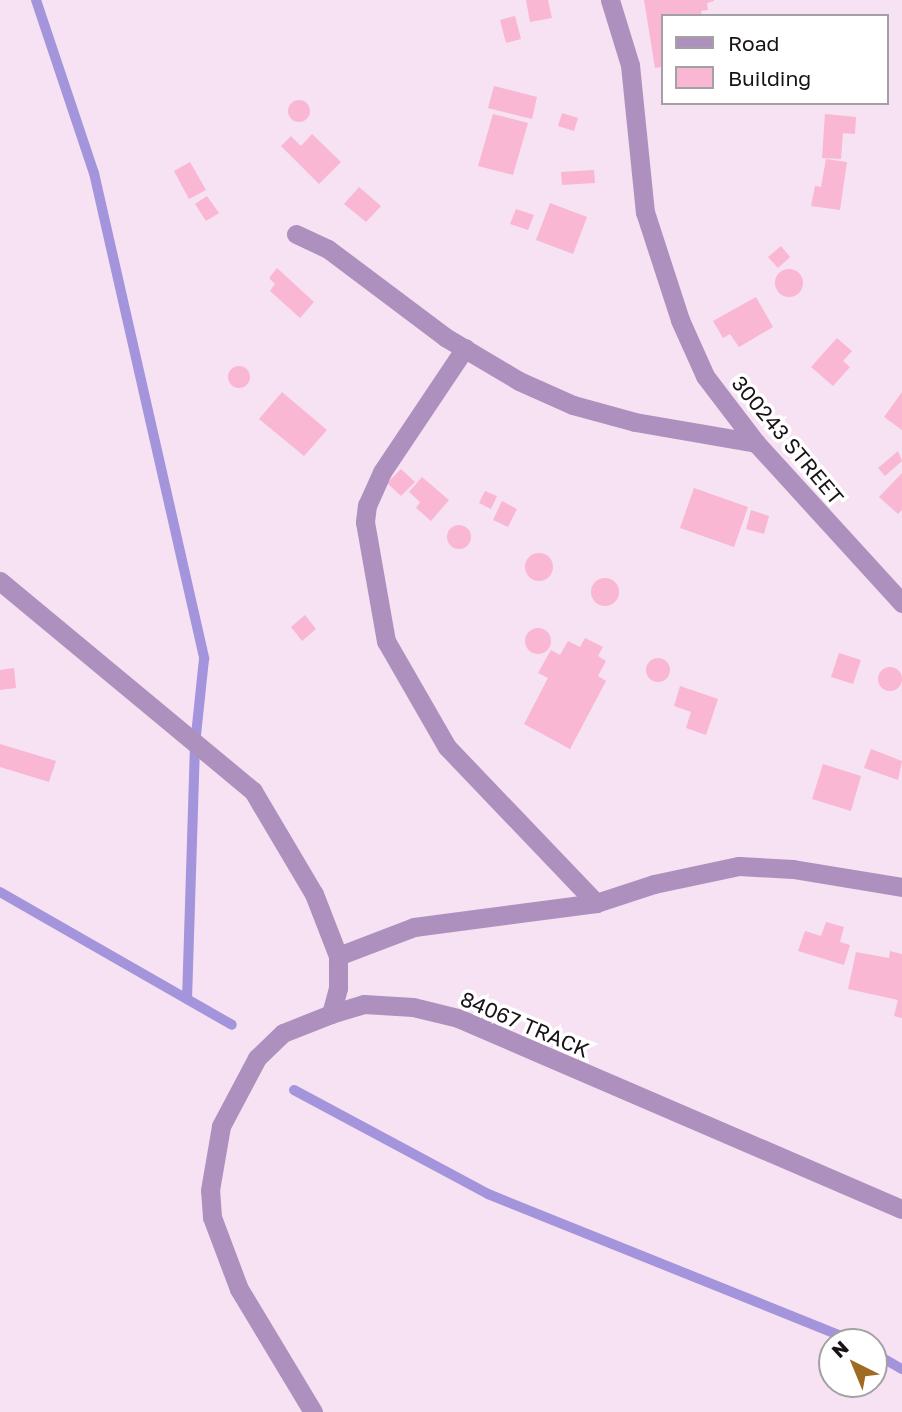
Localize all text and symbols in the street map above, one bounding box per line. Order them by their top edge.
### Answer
legend [660,14,888,105]
text: Road [728,30,779,56]
text: Building [728,65,811,91]
street label: 300243 STREET [727,371,849,509]
street label: 84067 TRACK [457,986,593,1062]
north arrow [818,1328,888,1398]
text: N [827,1335,853,1362]

